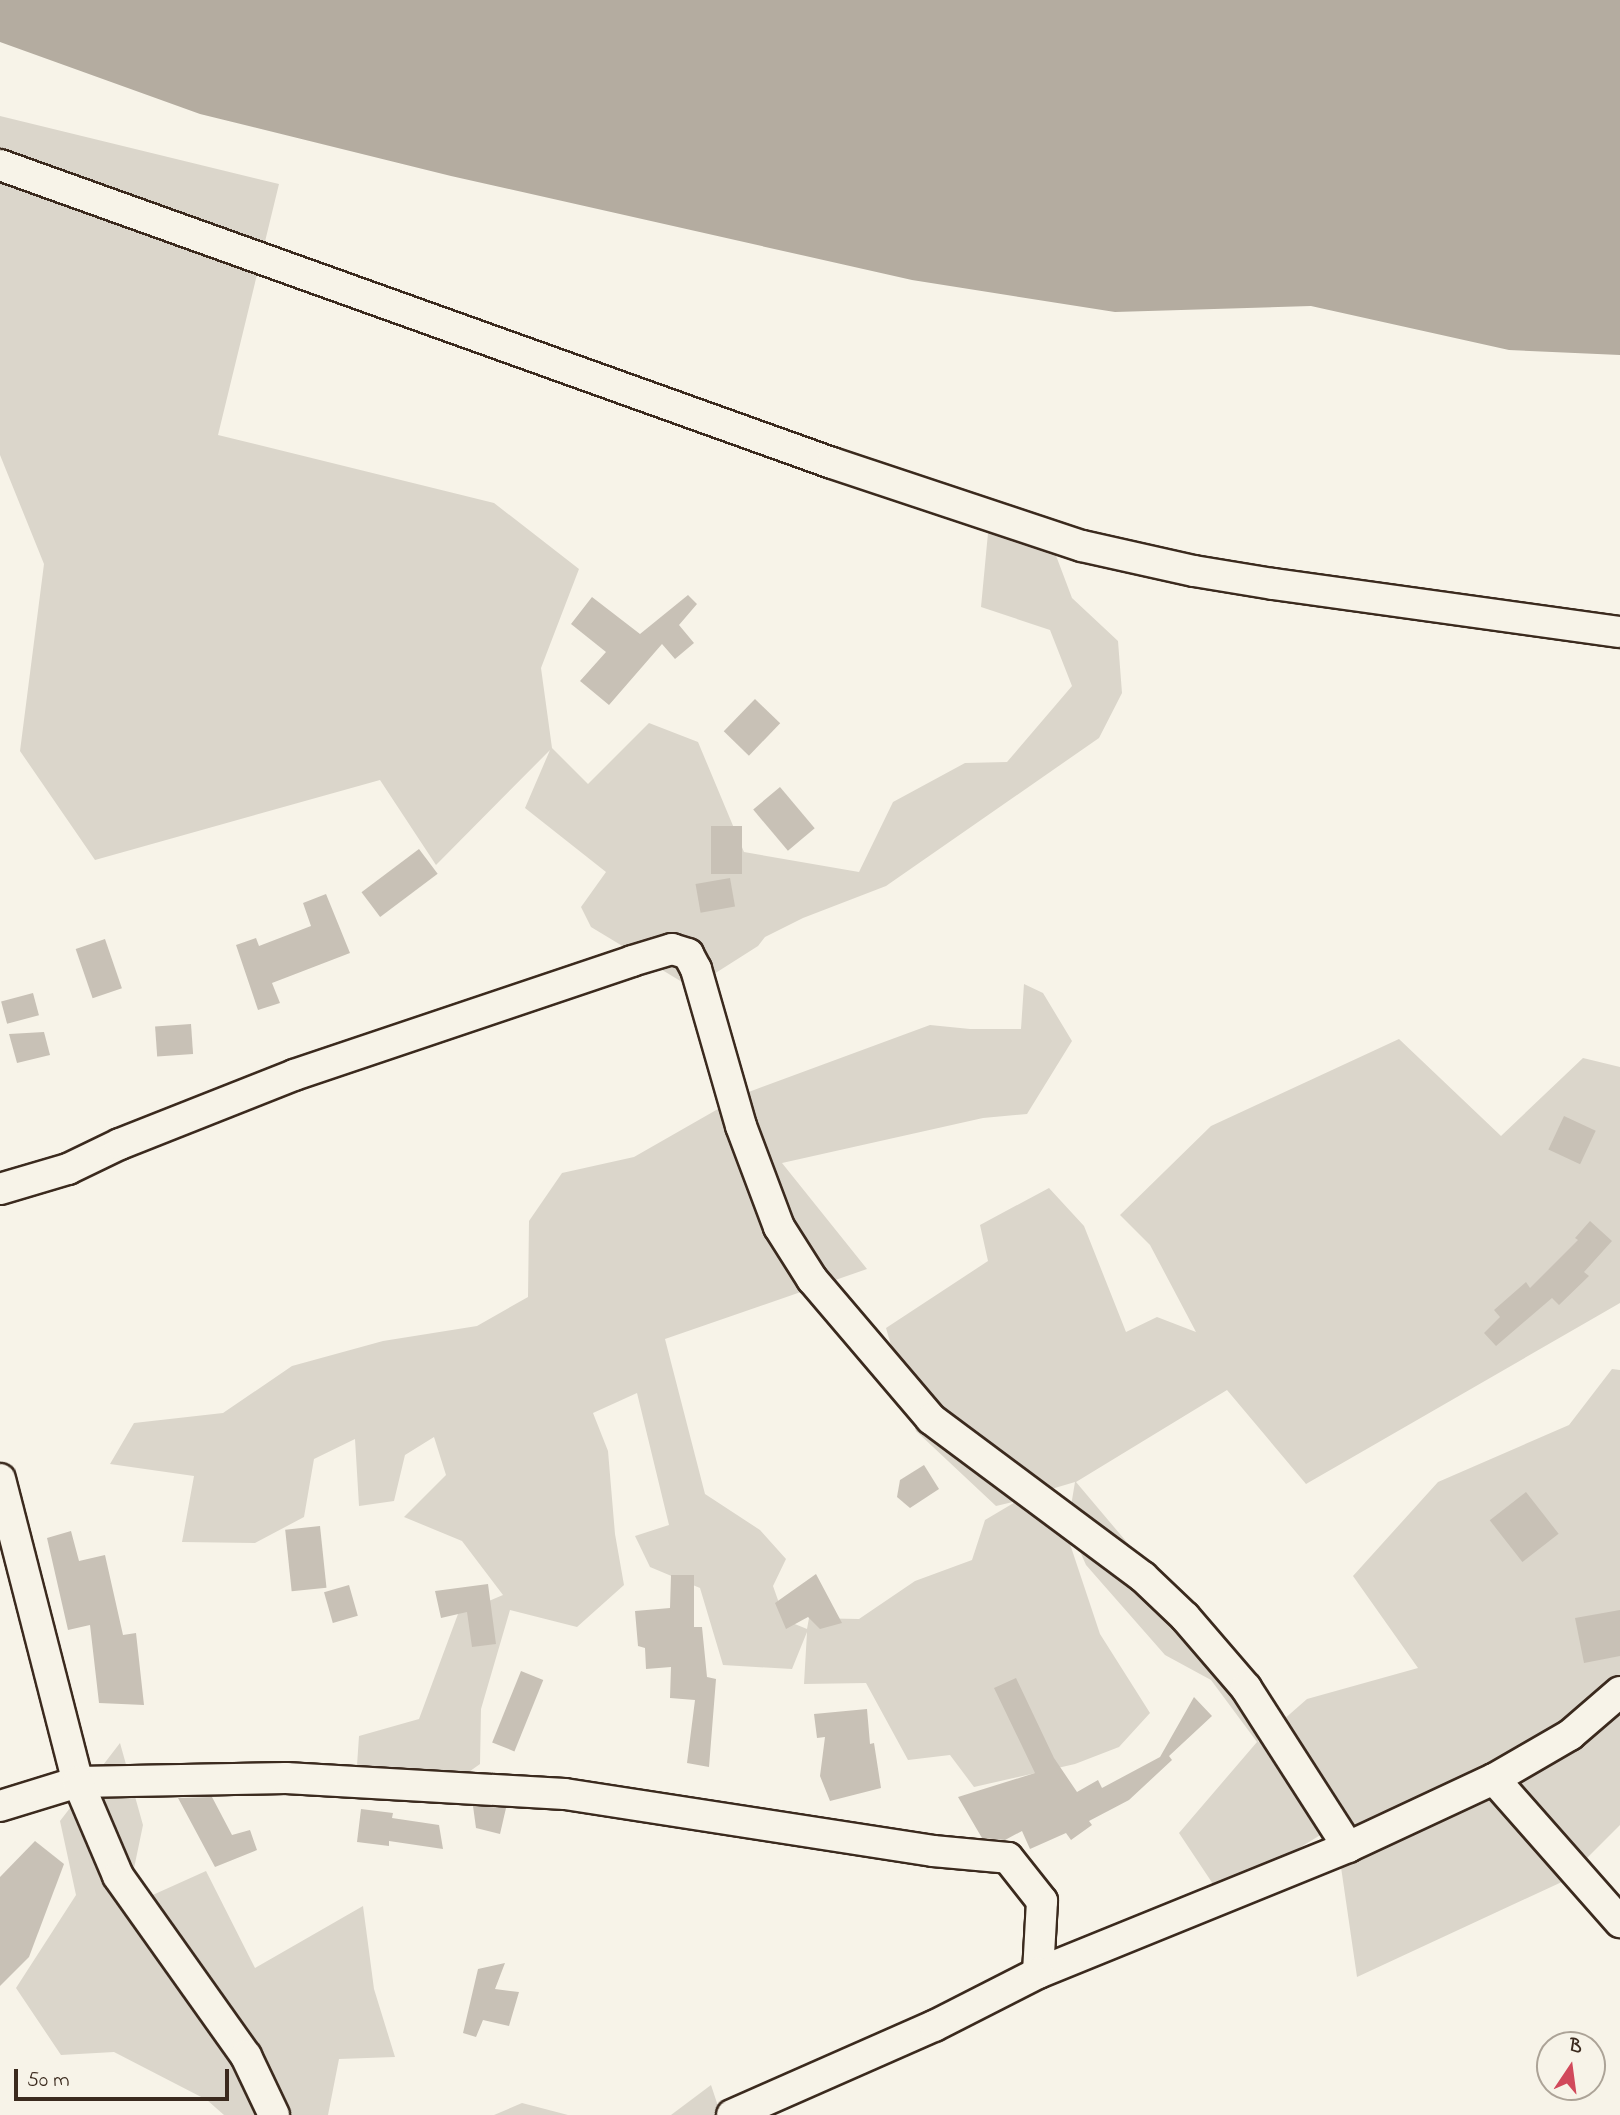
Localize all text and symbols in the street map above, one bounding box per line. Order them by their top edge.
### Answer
north arrow [1536,2031,1606,2101]
text: B [1566,2032,1585,2062]
scale bar [18,2056,233,2100]
text: 50 m [27,2066,70,2096]

